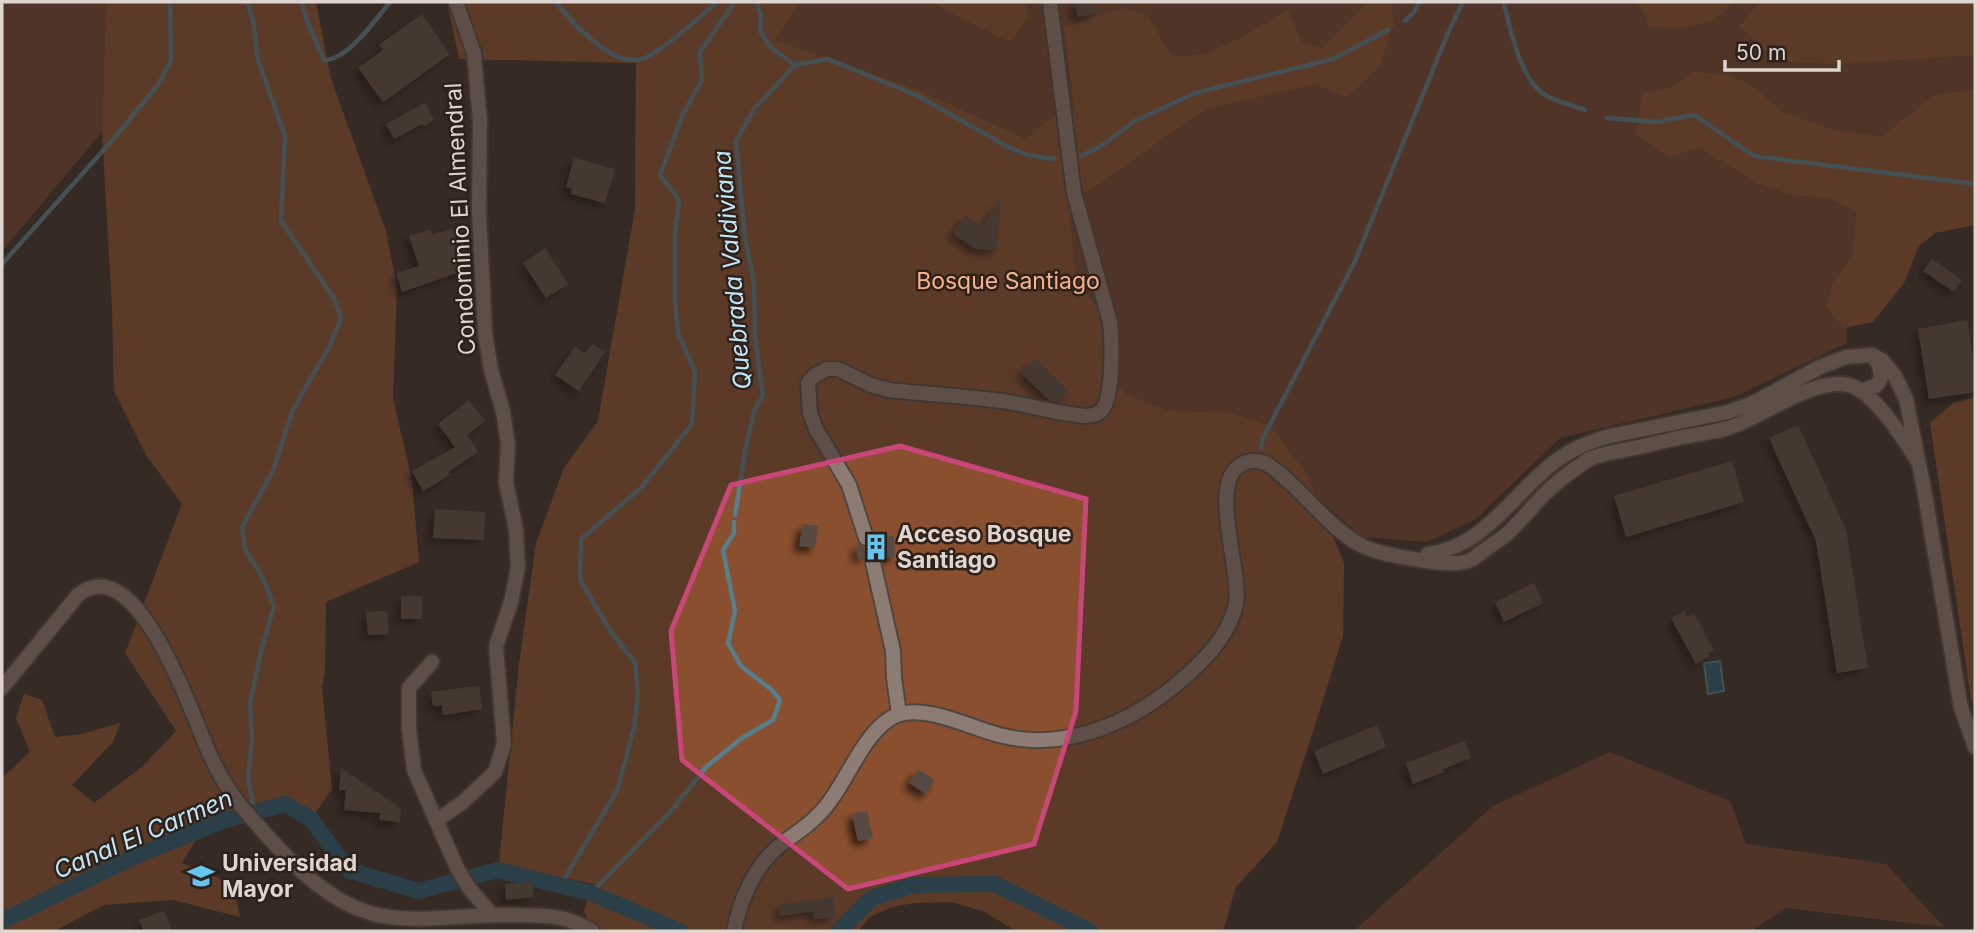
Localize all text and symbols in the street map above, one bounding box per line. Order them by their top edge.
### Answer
scale bar [1725,28,1839,72]
text: 50 m [1736,40,1786,65]
street label: Condominio El Almendral [439,82,481,356]
water label: Quebrada Valdiviana [707,149,757,391]
park label: Bosque Santiago [916,267,1100,295]
place label: Acceso Bosque Santiago [897,520,1072,574]
building icon: Acceso Bosque Santiago [861,532,891,562]
water label: Canal El Carmen [49,783,237,885]
place label: Universidad Mayor [222,849,357,903]
school or university icon: Universidad Mayor [186,861,216,891]

